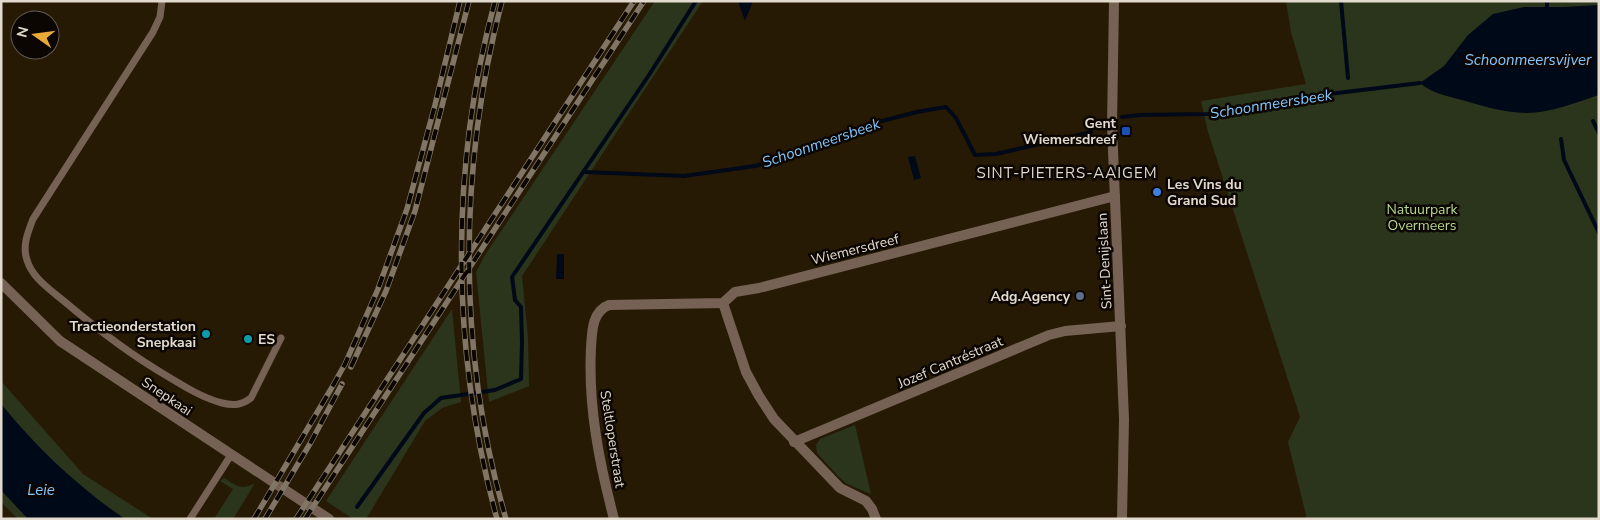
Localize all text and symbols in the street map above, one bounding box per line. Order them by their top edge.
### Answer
north arrow [10,10,60,60]
text: N [12,25,33,39]
water label: Schoonmeersvijver [1465,50,1592,70]
water label: Schoonmeersbeek [1208,84,1334,124]
water label: Schoonmeersbeek [759,113,883,173]
place label: Gent Wiemersdreef [1023,114,1117,149]
marker: Gent Wiemersdreef [1120,125,1132,137]
district label: SINT-PIETERS-AAIGEM [976,163,1158,183]
place label: Les Vins du Grand Sud [1167,175,1242,210]
marker: Les Vins du Grand Sud [1151,186,1163,198]
park label: Natuurpark Overmeers [1387,200,1458,235]
street label: Sint-Denijslaan [1092,212,1117,310]
street label: Wiemersdreef [809,229,901,270]
place label: Adg.Agency [990,287,1071,306]
marker: Adg.Agency [1074,290,1086,302]
place label: Tractieonderstation Snepkaai [69,317,196,352]
marker: Tractieonderstation Snepkaai [200,328,212,340]
place label: ES [258,330,275,349]
street label: Jozef Cantréstraat [894,332,1006,394]
marker: ES [242,333,254,345]
street label: Snepkaai [138,373,196,420]
street label: Steltloperstraat [595,389,630,489]
water label: Leie [27,480,55,500]

